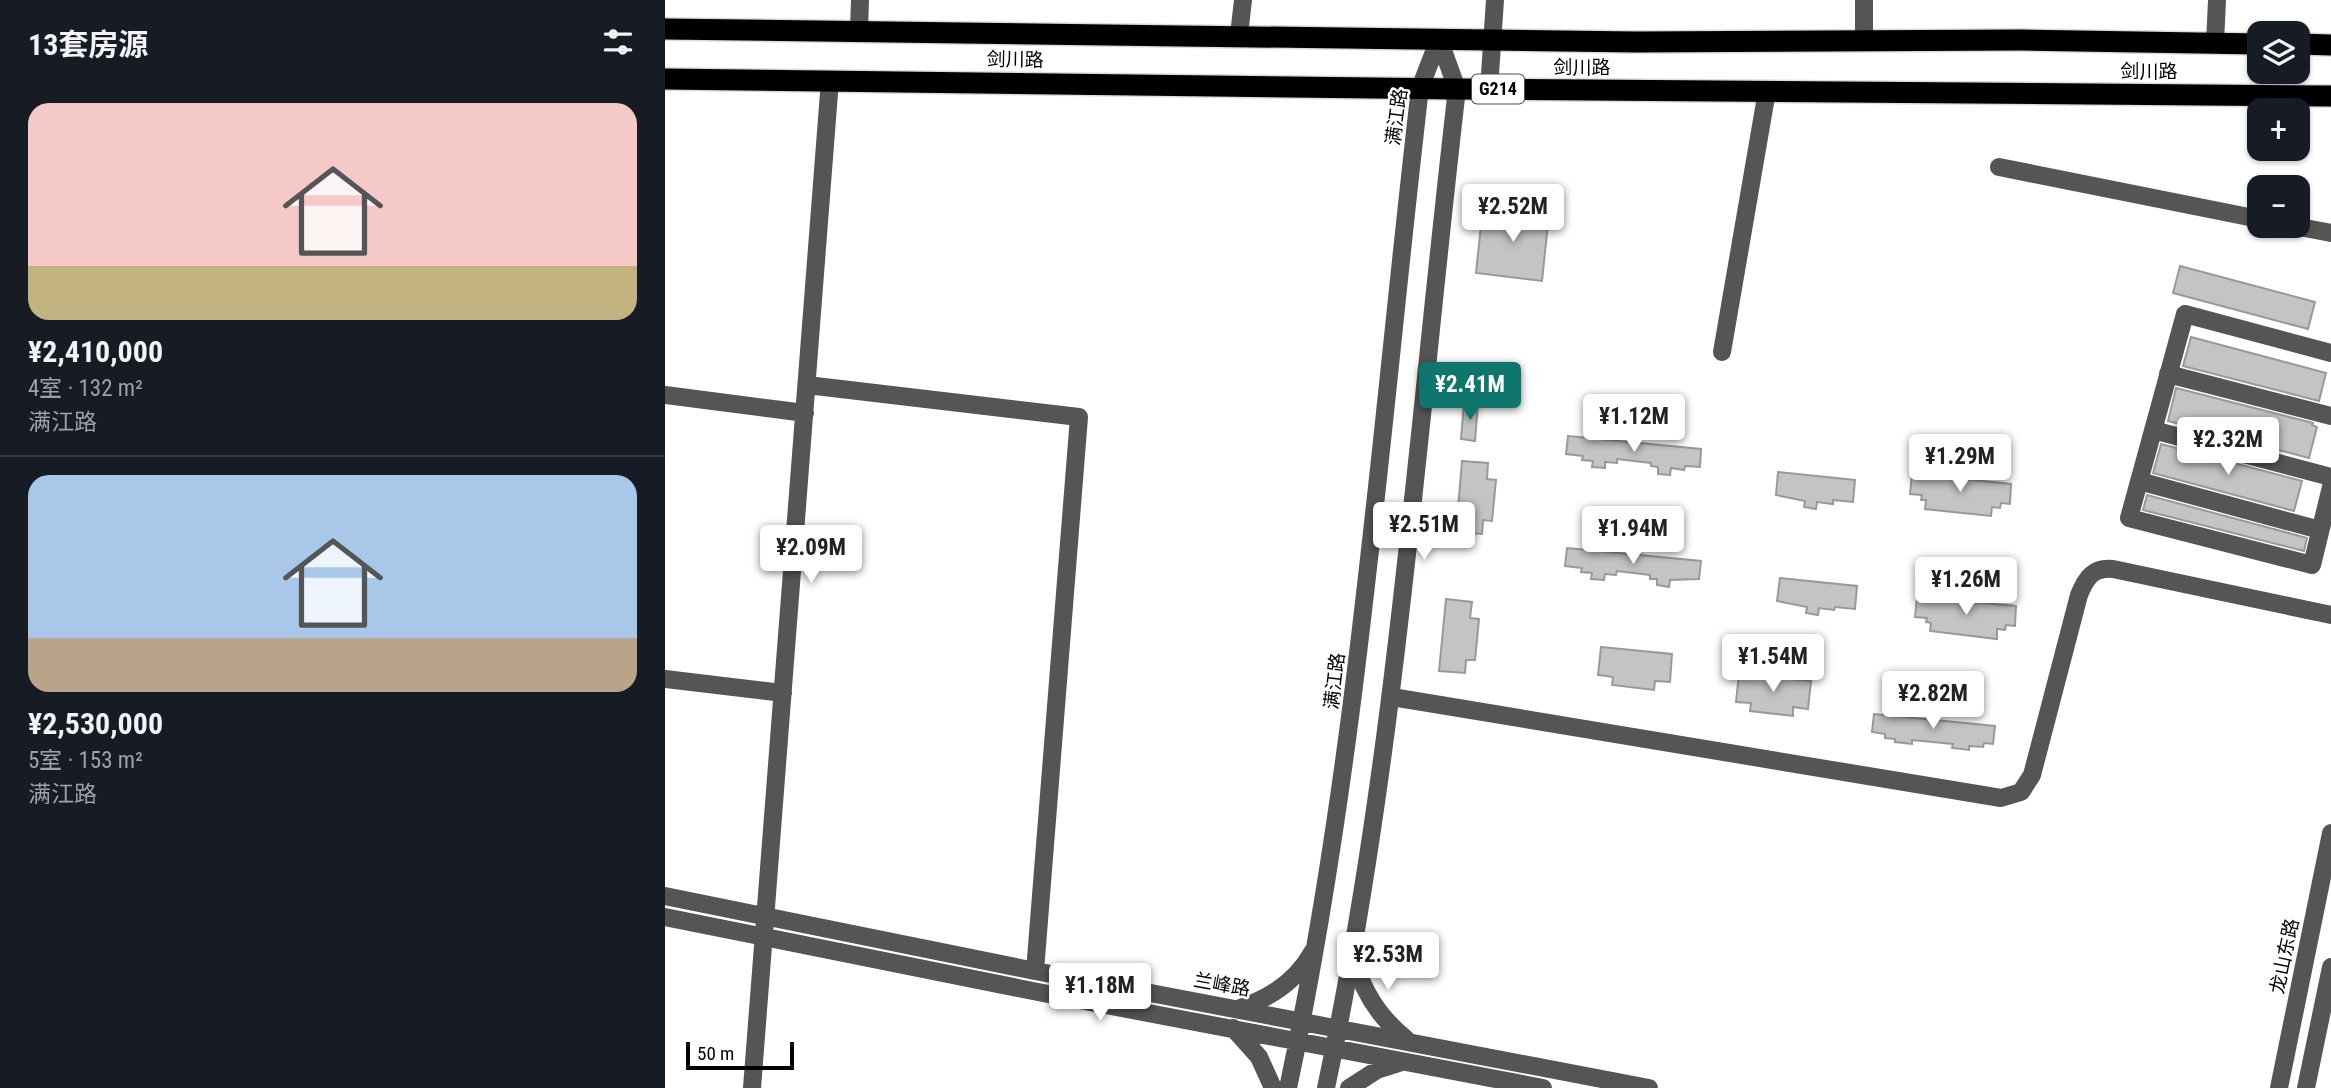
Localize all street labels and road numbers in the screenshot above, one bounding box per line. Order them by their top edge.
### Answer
street label: 剑川路 [986,48,1044,71]
street label: 剑川路 [1553,56,1611,79]
street label: 剑川路 [2120,60,2178,83]
road number: G214 [1472,74,1524,104]
street label: 满江路 [1381,87,1412,147]
street label: 满江路 [1320,651,1349,711]
street label: 龙山东路 [2265,917,2304,996]
street label: 兰峰路 [1192,968,1252,1001]

